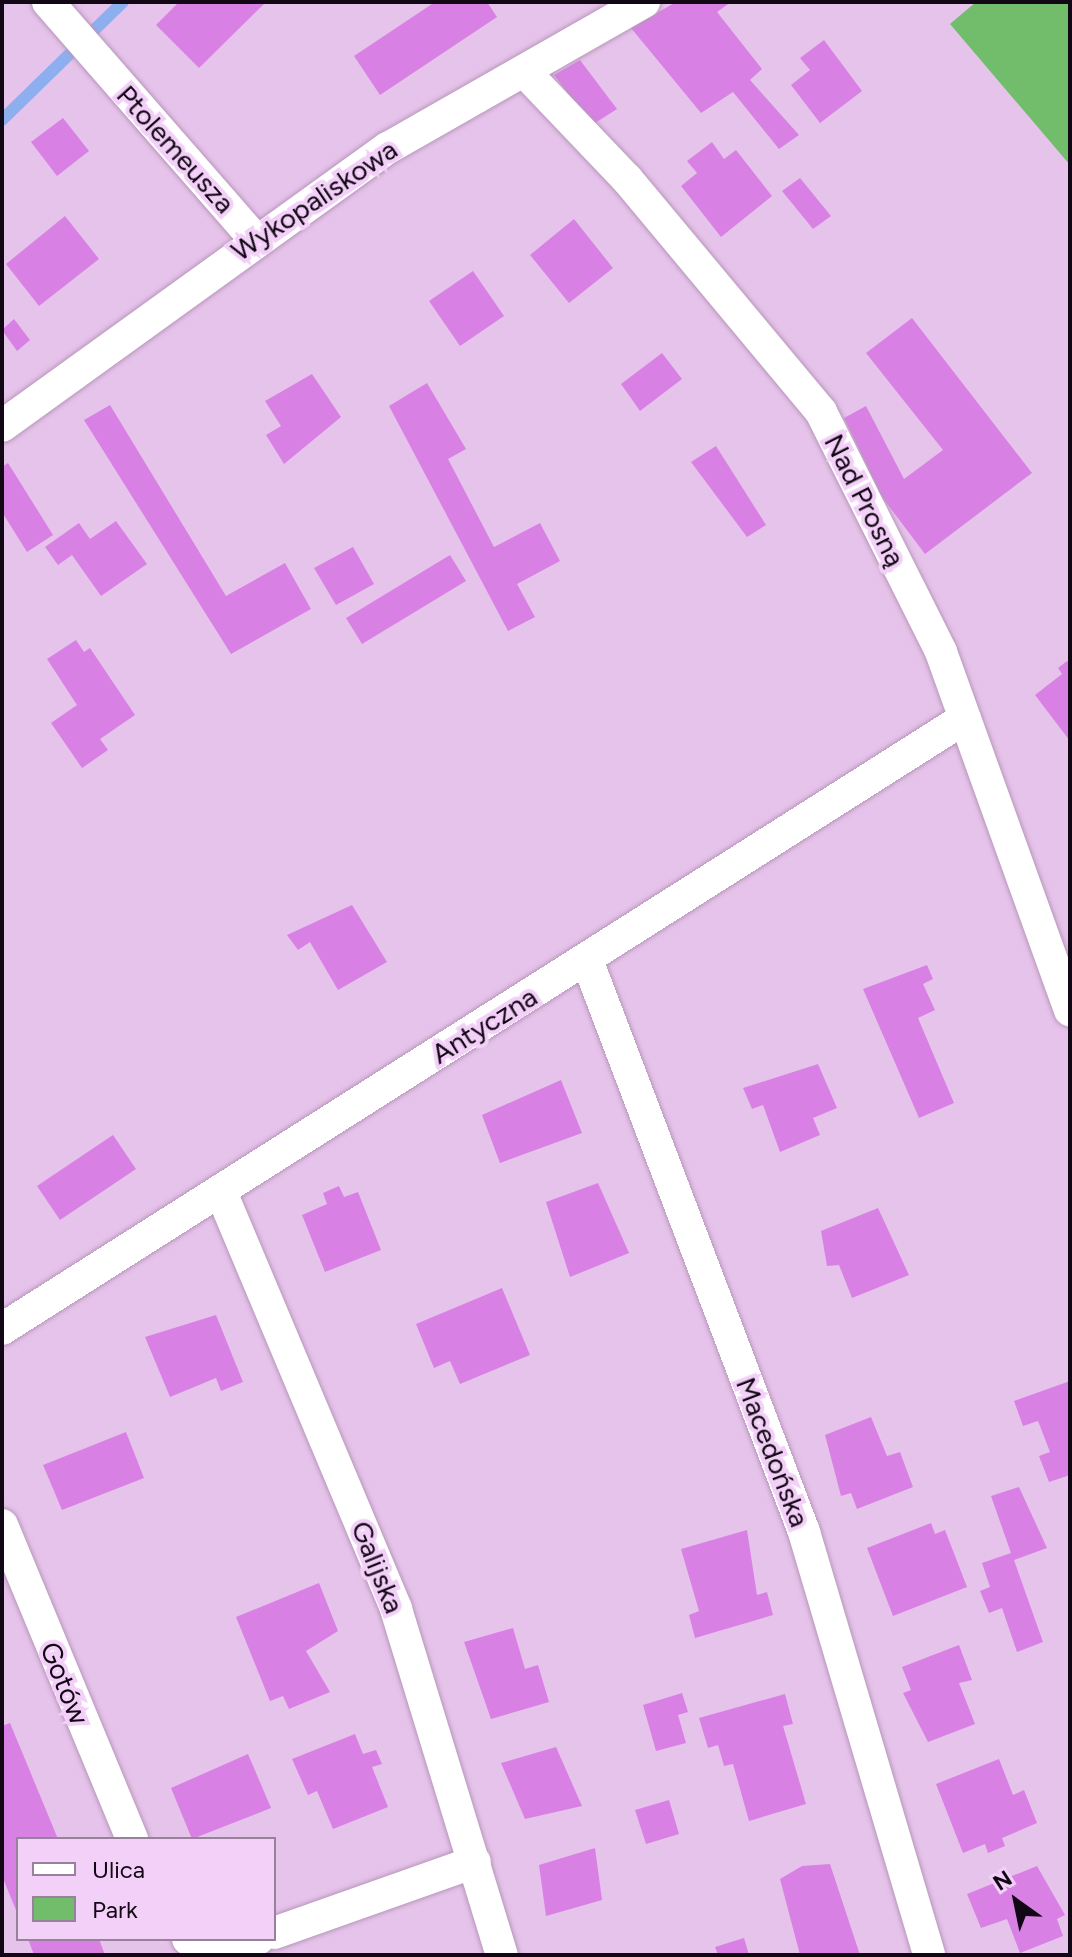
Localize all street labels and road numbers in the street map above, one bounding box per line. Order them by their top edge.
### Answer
street label: Ptolemeusza [110,78,242,220]
street label: Wykopaliskowa [225,132,403,268]
street label: Nad Prosną [817,428,913,572]
street label: Antyczna [425,979,543,1071]
street label: Macedońska [729,1373,817,1531]
street label: Galijska [344,1516,412,1618]
street label: Gotów [33,1637,97,1729]

